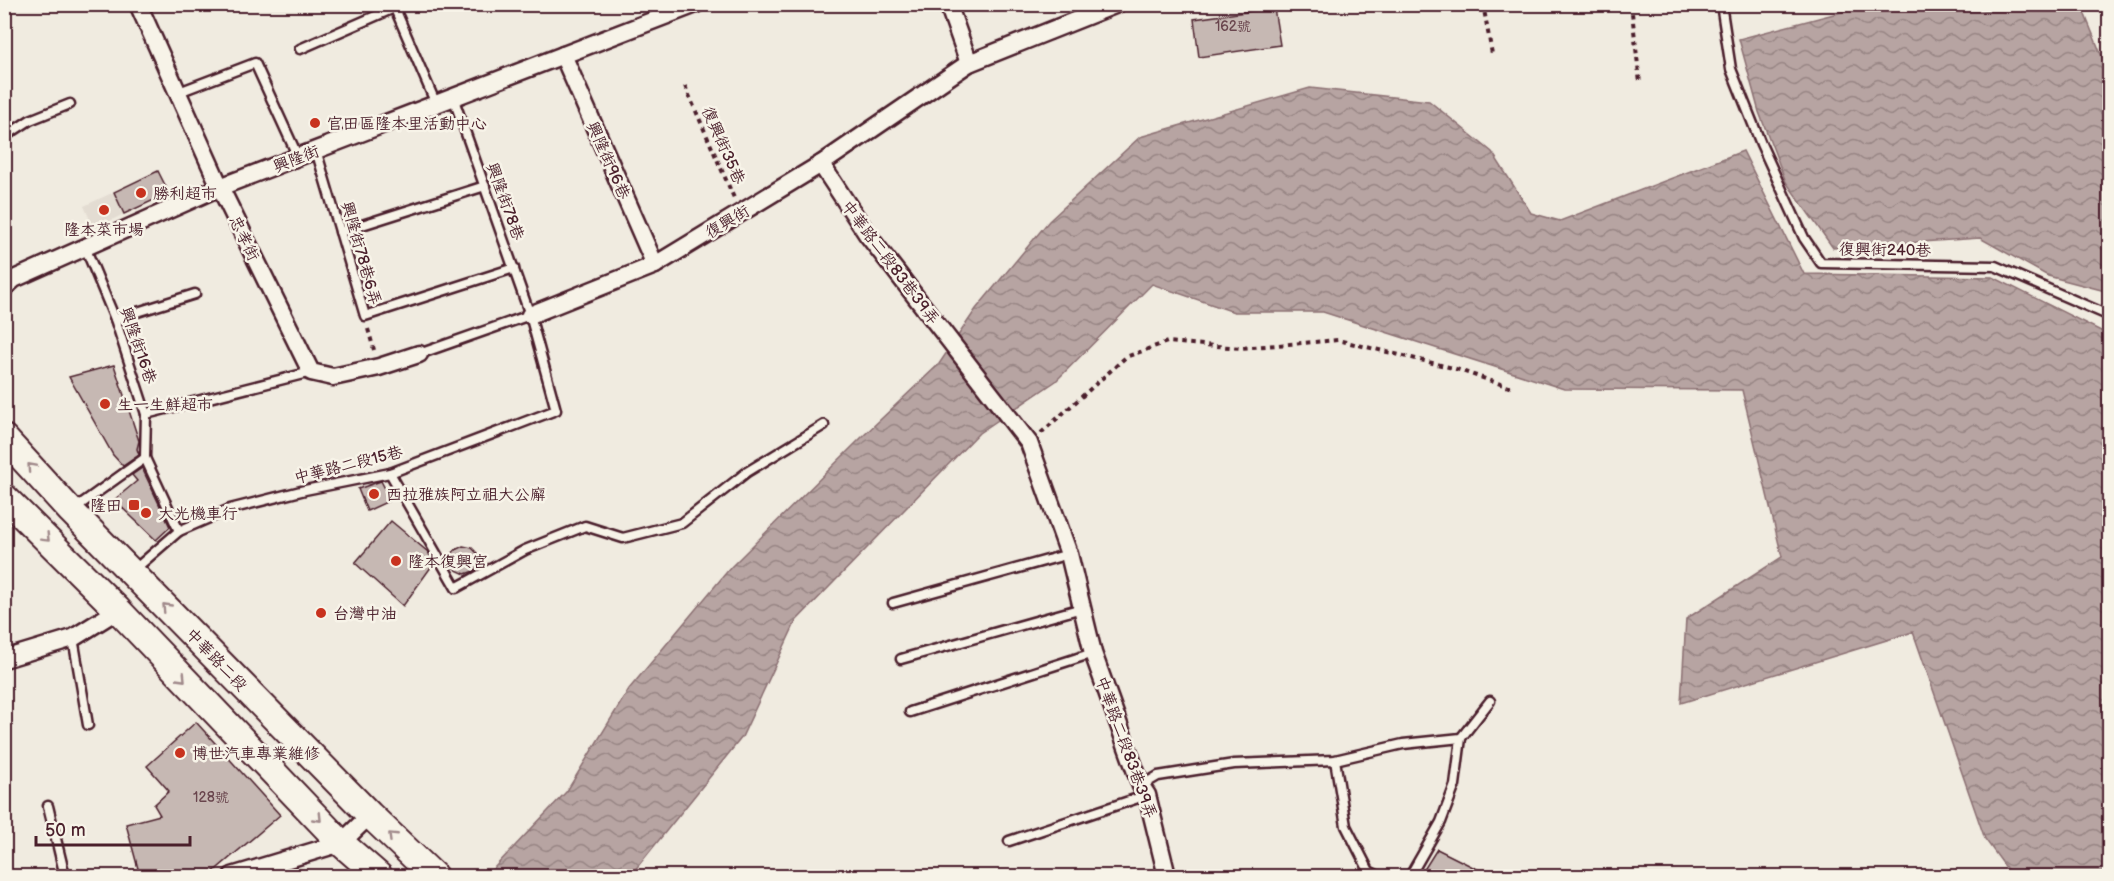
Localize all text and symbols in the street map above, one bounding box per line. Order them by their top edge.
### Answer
house number: 162號 [1215,18,1251,35]
street label: 復興街35巷 [697,104,748,187]
place label: 官田區隆本里活動中心 [327,115,487,134]
marker: 官田區隆本里活動中心 [308,116,322,130]
street label: 興隆街96巷 [582,119,633,202]
street label: 興隆街 [271,142,322,177]
street label: 興隆街78巷 [482,160,527,243]
place label: 勝利超市 [153,185,217,204]
marker: 勝利超市 [134,186,148,200]
street label: 中華路二段83巷39弄 [837,197,943,329]
street label: 興隆街78巷6弄 [337,199,384,307]
street label: 復興街 [702,202,753,243]
marker: 隆本菜市場 [97,203,111,217]
street label: 忠孝街 [225,213,263,264]
place label: 隆本菜市場 [64,221,144,240]
street label: 復興街240巷 [1839,240,1931,261]
street label: 興隆街16巷 [116,305,160,386]
place label: 生一生鮮超市 [117,396,213,415]
marker: 生一生鮮超市 [98,397,112,411]
street label: 中華路二段15巷 [292,443,405,488]
one-way arrow [27,463,38,474]
place label: 西拉雅族阿立祖大公廨 [386,486,546,505]
marker: 西拉雅族阿立祖大公廨 [367,487,381,501]
place label: 隆田 [90,497,122,516]
marker: 隆田 [127,498,141,512]
place label: 大光機車行 [158,505,238,524]
marker: 大光機車行 [139,506,153,520]
one-way arrow [38,531,49,542]
place label: 隆本復興宮 [408,553,488,572]
marker: 隆本復興宮 [389,554,403,568]
one-way arrow [163,604,174,615]
place label: 台灣中油 [333,605,397,624]
marker: 台灣中油 [314,606,328,620]
street label: 中華路二段 [181,625,251,695]
one-way arrow [175,670,186,681]
street label: 中華路二段83巷39弄 [1091,674,1160,821]
place label: 博世汽車專業維修 [192,745,320,764]
marker: 博世汽車專業維修 [173,746,187,760]
house number: 128號 [193,789,229,806]
scale bar [36,809,190,847]
one-way arrow [310,811,321,822]
text: 50 m [45,820,86,841]
one-way arrow [388,832,398,843]

